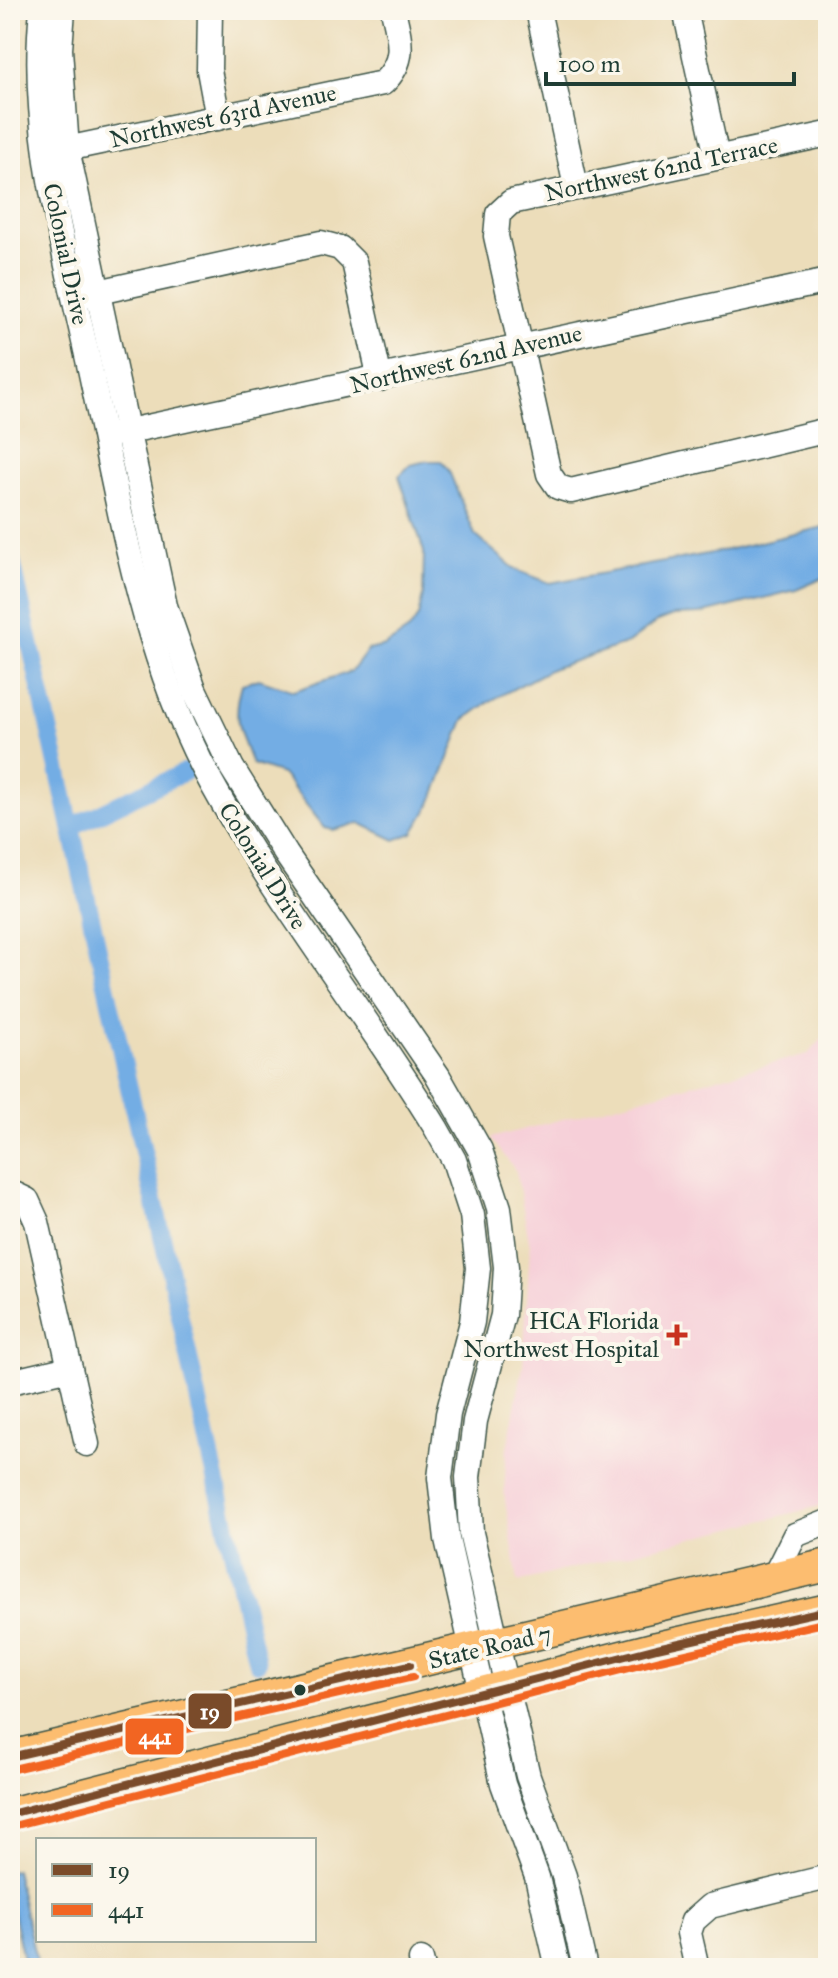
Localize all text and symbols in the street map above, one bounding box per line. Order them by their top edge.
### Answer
scale bar [546,36,794,86]
text: 100 m [558,49,621,79]
street label: Northwest 63rd Avenue [107,77,339,155]
street label: Northwest 62nd Terrace [542,130,780,208]
street label: Colonial Drive [36,180,96,328]
street label: Northwest 62nd Avenue [347,318,585,400]
street label: Colonial Drive [212,797,314,935]
place label: HCA Florida Northwest Hospital [463,1306,660,1364]
marker: HCA Florida Northwest Hospital [666,1324,688,1346]
street label: State Road 7 [426,1618,554,1676]
unlabelled marker [292,1682,308,1698]
line badge: 19 [187,1692,233,1730]
text: 19 [200,1698,220,1725]
line badge: 441 [124,1717,185,1756]
text: 441 [138,1723,172,1750]
legend [36,1838,316,1942]
text: 19 [108,1855,130,1885]
text: 441 [108,1895,144,1925]

